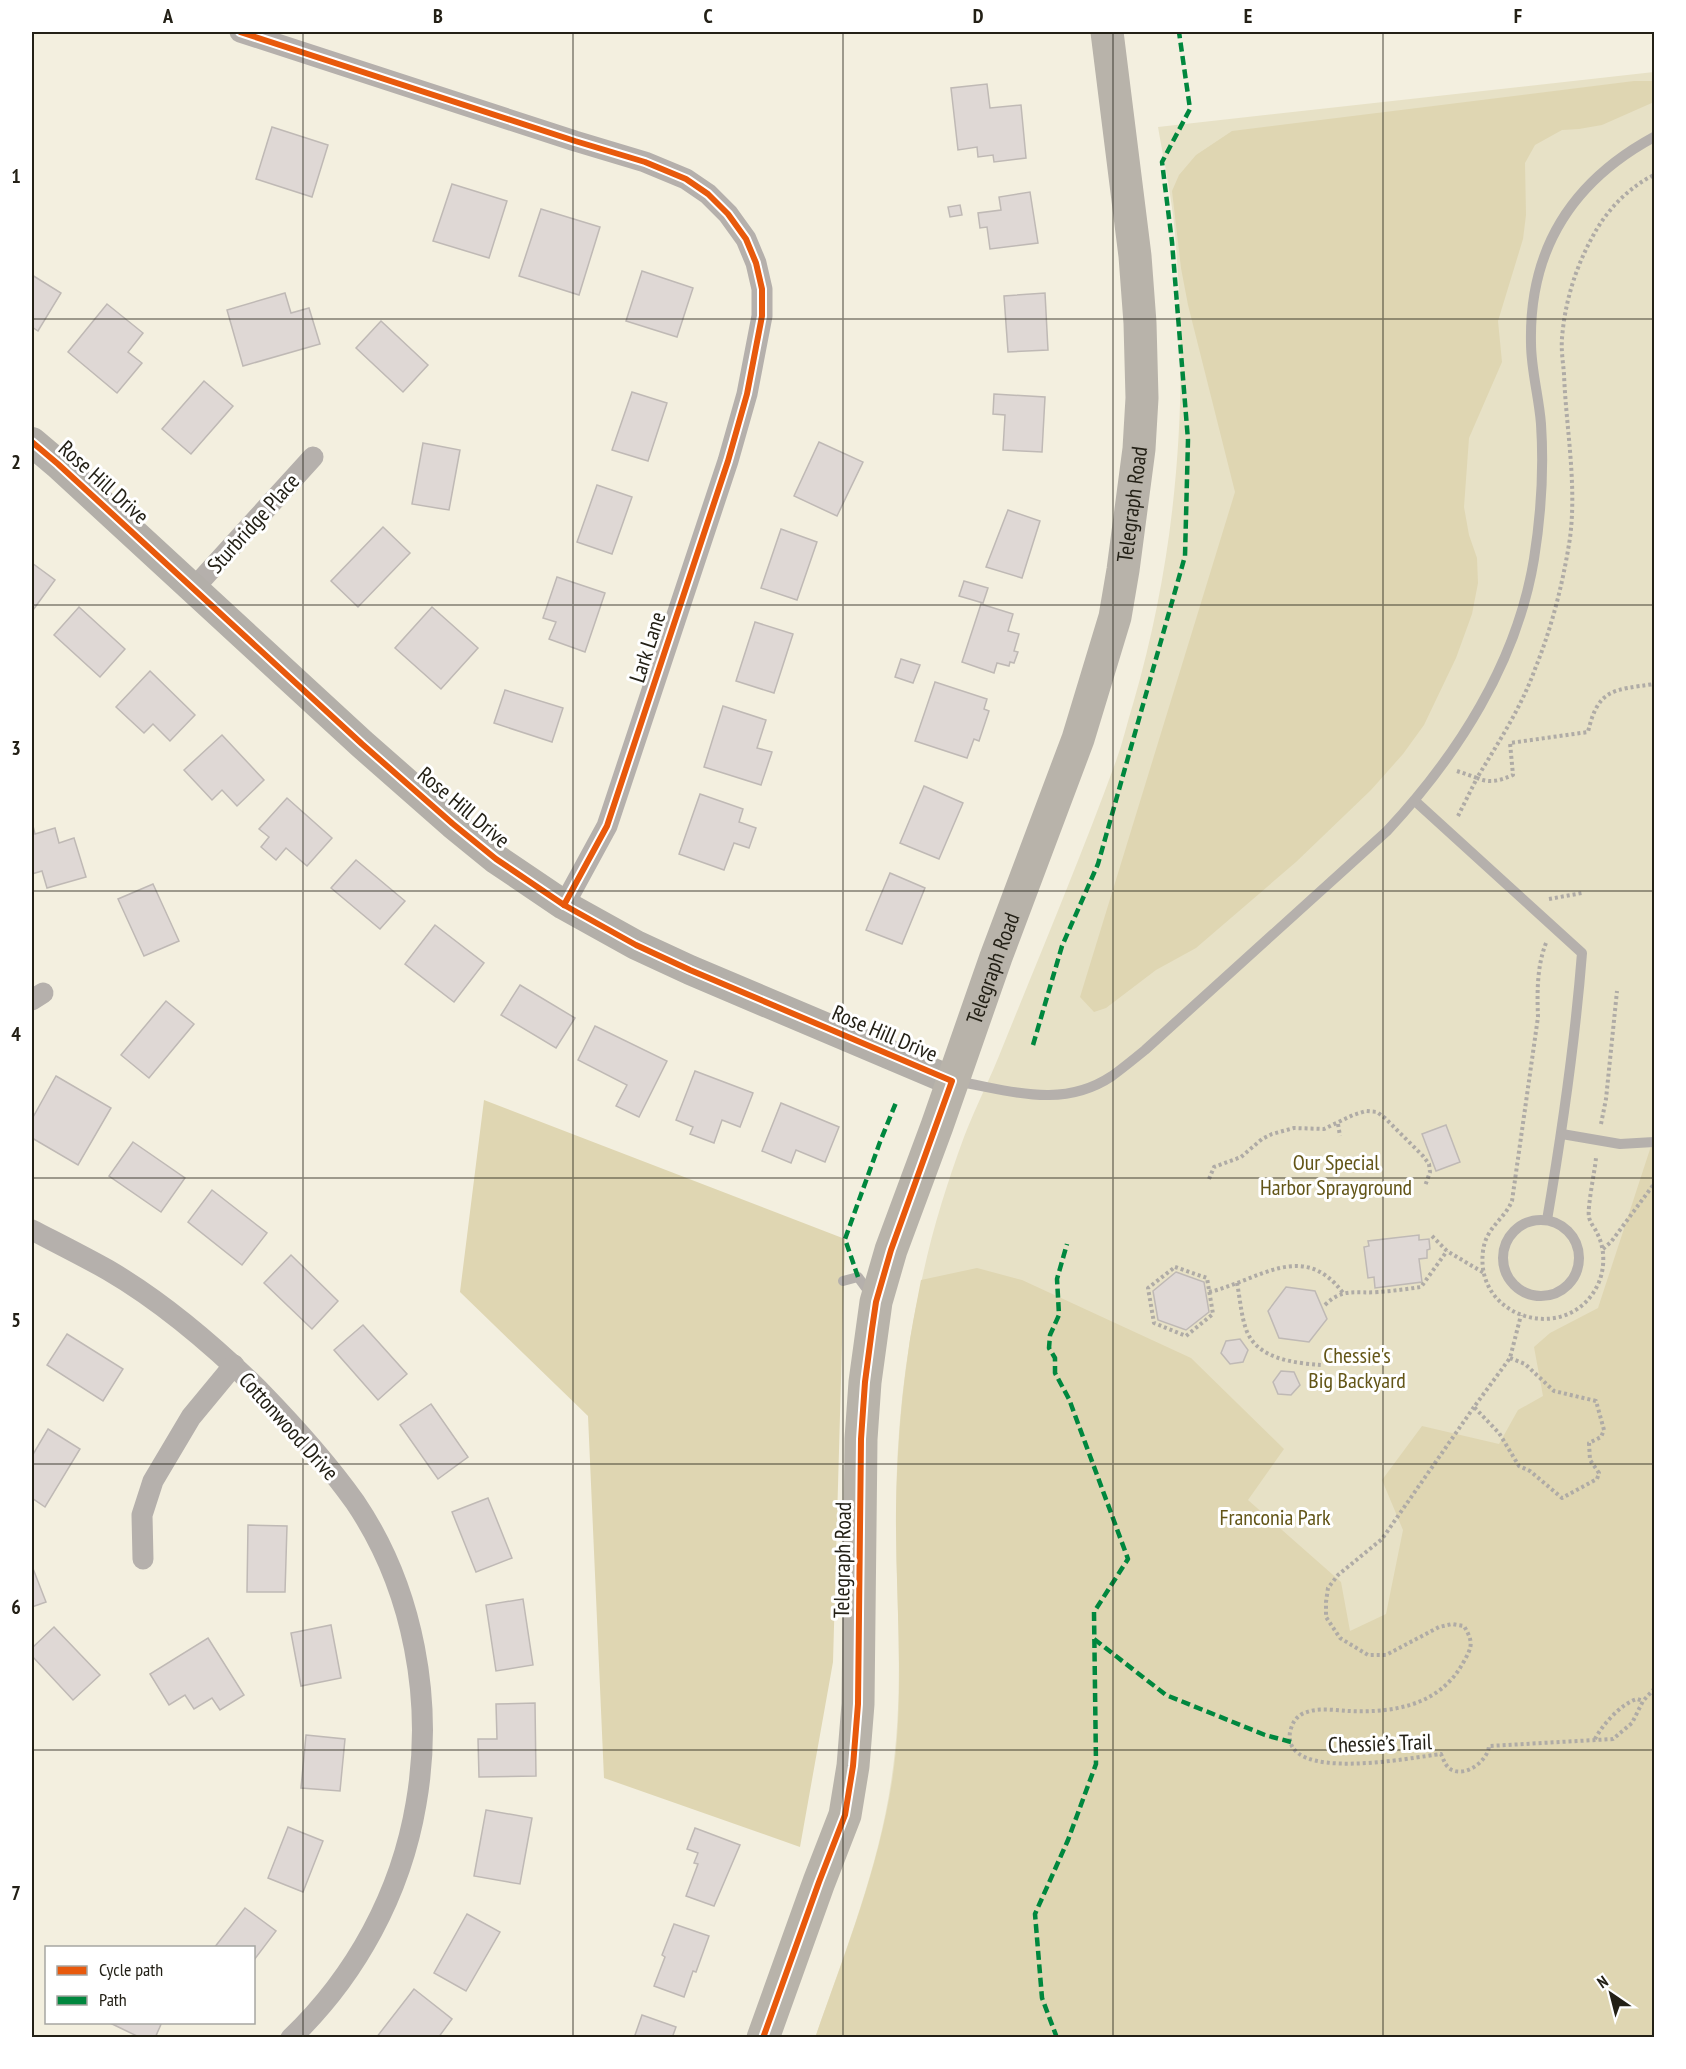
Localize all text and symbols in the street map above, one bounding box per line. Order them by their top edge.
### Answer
text: A [162,3,174,29]
text: B [433,3,443,29]
text: C [703,3,713,29]
text: D [973,3,984,29]
text: E [1244,3,1252,29]
text: F [1514,3,1522,29]
text: 1 [11,163,21,189]
street label: Rose Hill Drive [53,434,155,530]
street label: Telegraph Road [1110,445,1153,564]
text: 2 [11,449,21,475]
street label: Sturbridge Place [201,467,305,579]
street label: Lark Lane [622,608,672,686]
text: 3 [11,735,21,761]
street label: Rose Hill Drive [412,760,516,854]
street label: Telegraph Road [960,909,1025,1028]
street label: Rose Hill Drive [828,998,942,1068]
text: 4 [11,1021,21,1047]
park label: Our Special Harbor Sprayground [1260,1148,1412,1201]
text: 5 [11,1307,21,1333]
park label: Chessie's Big Backyard [1308,1341,1406,1394]
street label: Cottonwood Drive [233,1366,345,1486]
street label: Telegraph Road [827,1502,857,1618]
park label: Franconia Park [1219,1503,1331,1531]
text: 6 [11,1594,21,1620]
street label: Chessie’s Trail [1328,1727,1433,1759]
text: 7 [11,1880,21,1906]
legend [45,1946,255,2024]
text: Cycle path [99,1958,163,1981]
north arrow [1581,1964,1641,2024]
text: N [1593,1971,1612,1992]
text: Path [99,1988,127,2011]

